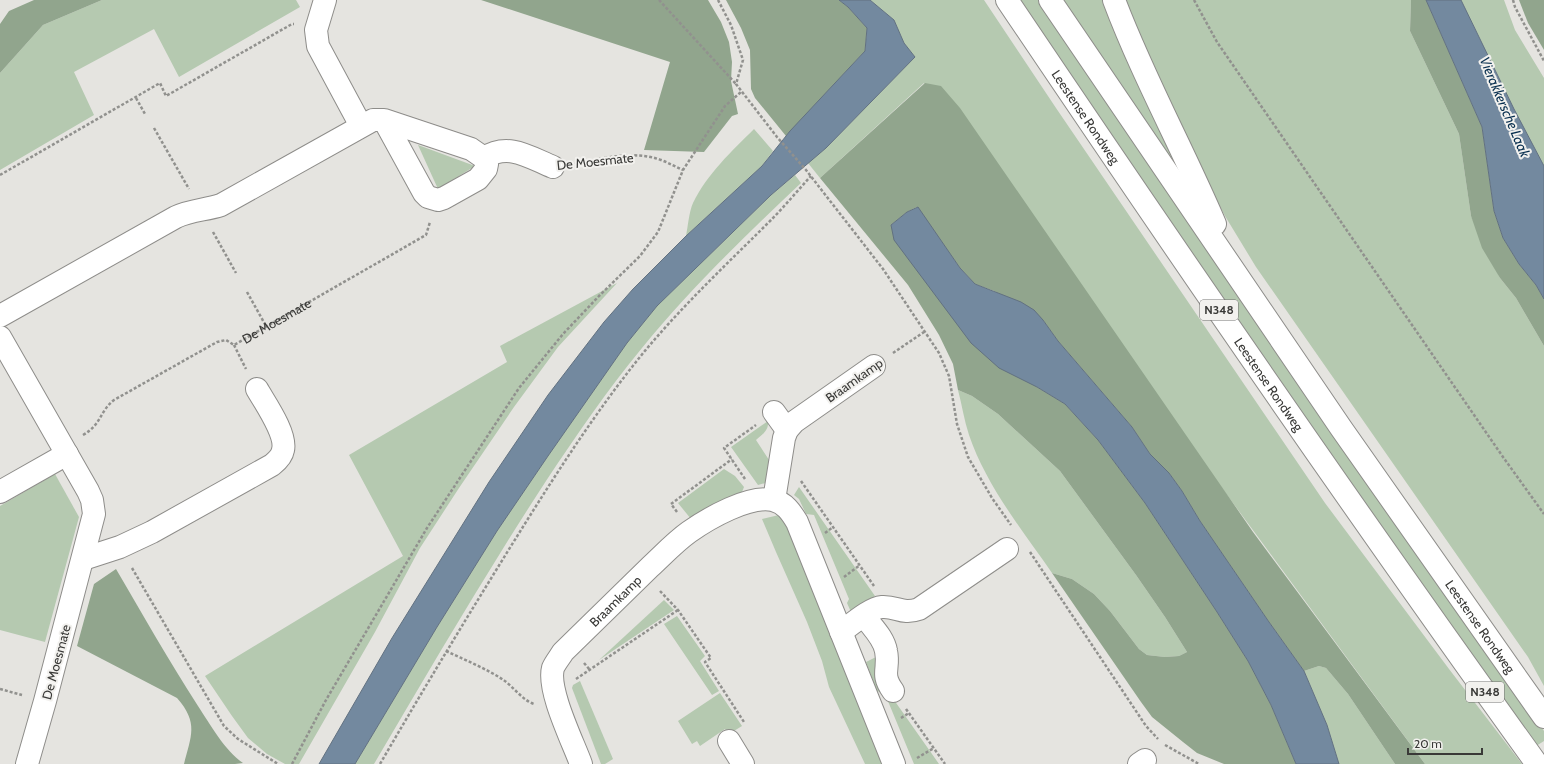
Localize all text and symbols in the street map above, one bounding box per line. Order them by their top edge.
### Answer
water label: Vierakkersche Laak [1476,54,1535,161]
street label: Leestense Rondweg [1048,67,1124,167]
street label: De Moesmate [556,149,634,173]
street label: De Moesmate [239,294,314,347]
road number: N348 [1200,300,1238,320]
street label: Leestense Rondweg [1231,334,1307,434]
street label: Braamkamp [822,354,886,406]
street label: Braamkamp [586,572,645,630]
street label: Leestense Rondweg [1442,577,1519,676]
street label: De Moesmate [38,622,74,701]
road number: N348 [1466,682,1504,702]
scale bar [1408,730,1482,756]
text: 20 m [1414,736,1442,751]

